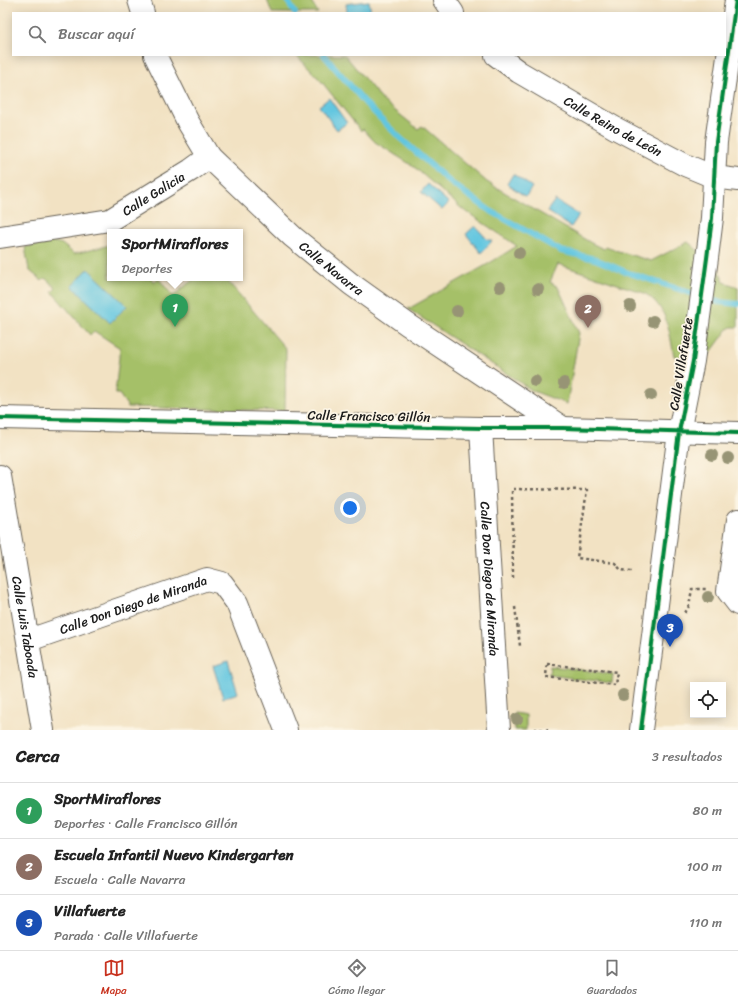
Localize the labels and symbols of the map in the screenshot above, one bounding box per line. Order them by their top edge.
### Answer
street label: Calle Reino de León [559,89,667,163]
street label: Calle Galicia [117,165,190,222]
street label: Calle Navarra [294,235,369,302]
pin: 1 [162,294,188,327]
pin: 2 [575,295,601,328]
street label: Calle Villafuerte [662,316,700,412]
street label: Calle Francisco Gillón [307,403,431,429]
your location [340,498,360,518]
street label: Calle Don Diego de Miranda [474,501,506,657]
street label: Calle Don Diego de Miranda [56,568,210,640]
street label: Calle Luis Taboada [6,574,46,680]
pin: 3 [657,614,683,647]

